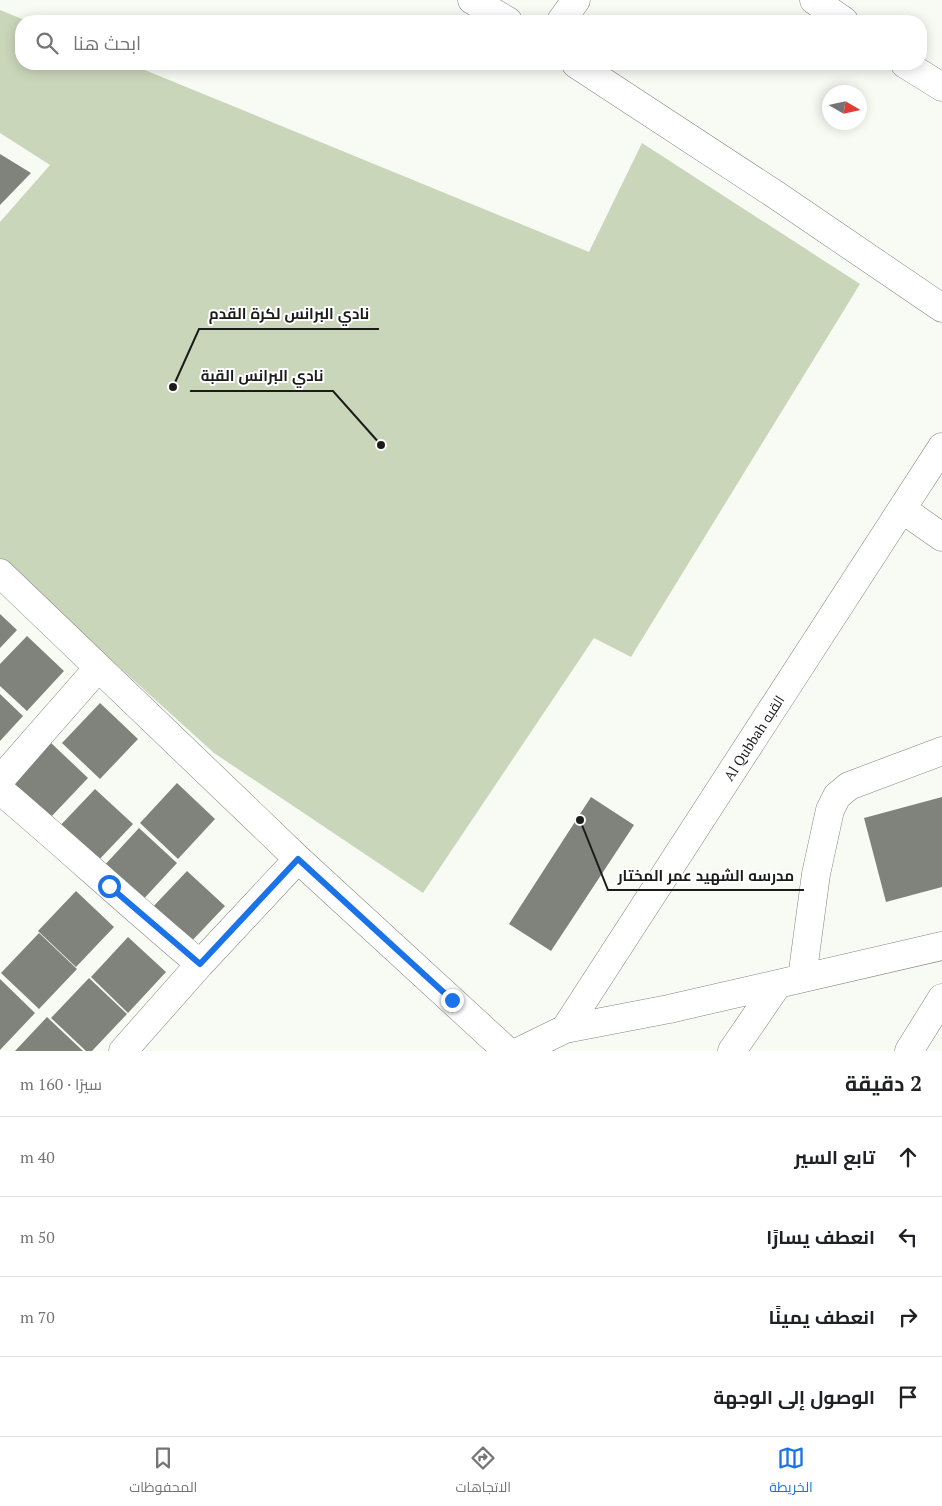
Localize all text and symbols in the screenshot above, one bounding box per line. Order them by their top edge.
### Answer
search box [15,15,927,70]
icon: search [33,29,61,57]
text: ابحث هنا [73,30,141,55]
north arrow [822,85,867,130]
callout: نادي البرانس لكرة القدم [199,299,379,329]
text: نادي البرانس لكرة القدم [209,303,369,326]
callout: نادي البرانس القبة [190,361,333,391]
text: نادي البرانس القبة [201,365,323,388]
street label: Al Qubbah القبه [719,691,788,784]
callout: مدرسه الشهيد عمر المختار [608,860,804,890]
text: مدرسه الشهيد عمر المختار [617,865,794,885]
route start [98,875,121,898]
route end [441,989,464,1012]
text: 2 دقيقة [845,1069,922,1097]
text: سيرًا · 160 m [20,1073,102,1095]
icon: ahead [894,1143,922,1171]
text: تابع السير [794,1144,875,1169]
text: 40 m [20,1146,55,1168]
icon: left [894,1223,922,1251]
text: انعطف يسارًا [766,1224,875,1249]
text: 50 m [20,1226,55,1248]
icon: right [894,1303,922,1331]
text: انعطف يمينًا [769,1304,875,1329]
text: 70 m [20,1306,55,1328]
icon: arrive [894,1383,922,1411]
text: الوصول إلى الوجهة [713,1384,875,1409]
tab: المحفوظات [129,1444,197,1500]
tab: الاتجاهات [456,1444,511,1500]
tab: الخريطة [769,1444,813,1500]

